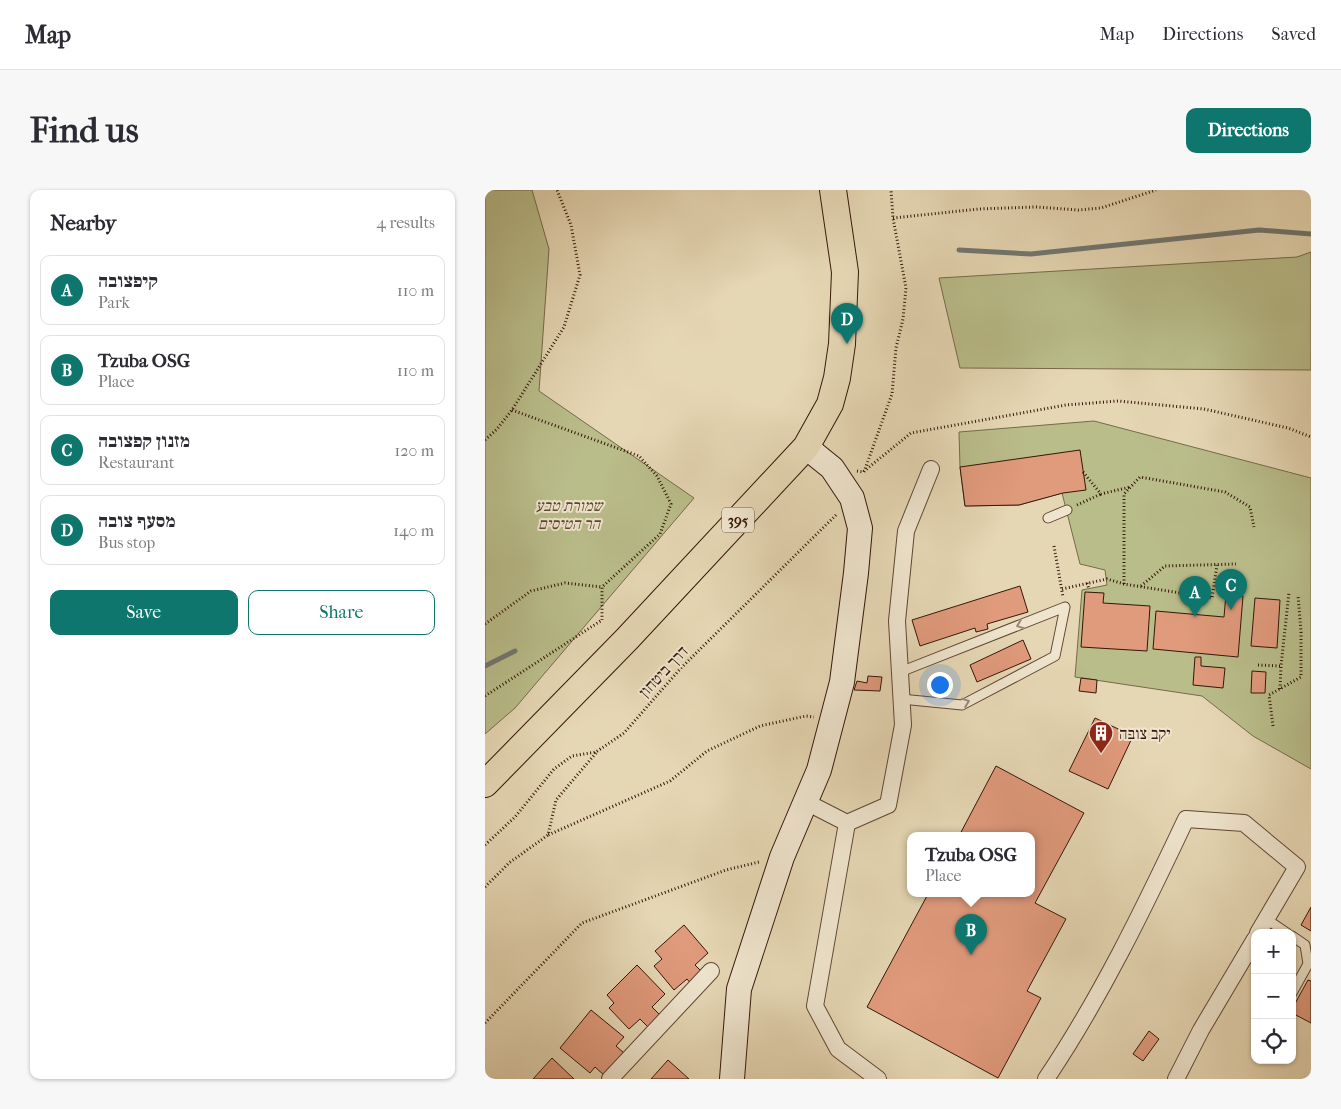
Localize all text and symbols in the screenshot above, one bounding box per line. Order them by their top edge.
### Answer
text: Map [25,21,71,49]
text: Map [1100,24,1134,45]
text: Directions [1162,24,1243,45]
text: Saved [1271,24,1316,45]
button: Directions [1186,108,1311,153]
text: Find us [30,110,139,151]
text: Nearby [50,211,116,235]
text: 4 results [377,213,435,232]
text: קיפצובה [98,270,158,292]
text: A [62,281,72,300]
text: 110 m [397,281,434,300]
text: Park [98,293,130,312]
pin: D [831,303,863,344]
text: Tzuba OSG [98,350,190,372]
text: B [62,361,72,380]
text: 110 m [397,361,434,380]
text: Place [98,372,134,391]
text: מזנון קפצובה [98,430,190,452]
text: C [62,441,72,460]
text: 120 m [395,441,434,460]
text: Restaurant [98,453,174,472]
park label: שמורת טבע הר הטיסים [536,496,605,533]
road number: 395 [722,508,754,532]
text: מסעף צובה [98,510,176,532]
text: D [61,521,73,540]
text: 140 m [393,521,434,540]
text: Bus stop [98,533,155,552]
pin: C [1215,569,1247,610]
pin: A [1179,576,1211,617]
button: Save [50,590,238,635]
button: Share [248,590,435,635]
one-way arrow [1016,619,1025,629]
street label: דרך ביטחון [635,642,692,701]
your location [927,672,953,698]
one-way arrow [962,698,970,708]
building icon: יקב צובה [1088,720,1114,754]
place label: יקב צובה [1119,724,1171,743]
popup [907,832,1035,897]
text: Tzuba OSG [925,844,1017,866]
text: Place [925,866,961,885]
pin: B [955,914,987,955]
map controls [1251,929,1296,1064]
button: + [1251,929,1296,974]
button: − [1251,974,1296,1019]
button: locate [1251,1019,1296,1064]

